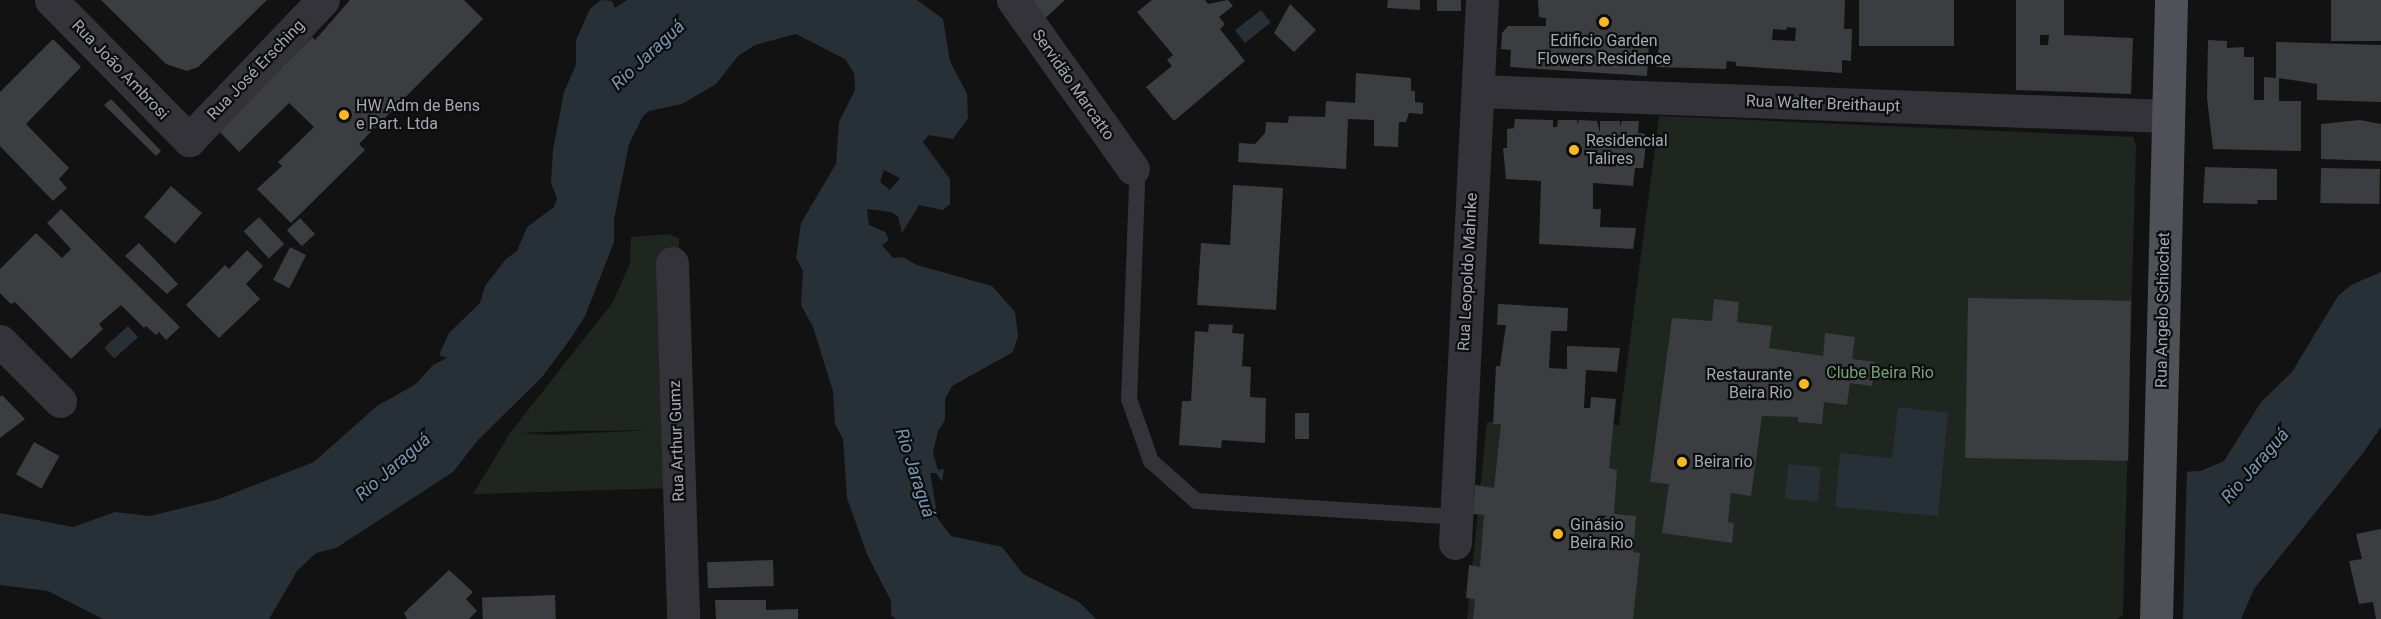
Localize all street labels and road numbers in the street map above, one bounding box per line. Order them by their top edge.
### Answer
street label: Rua João Ambrosi [68,16,172,124]
street label: Rua José Ersching [203,16,309,124]
street label: Servidão Marcatto [1028,26,1118,144]
street label: Rua Walter Breithaupt [1746,92,1900,116]
street label: Rua Leopoldo Mahnke [1454,192,1482,352]
street label: Rua Angelo Schiochet [2152,232,2174,388]
street label: Rua Arthur Gumz [665,380,689,502]

